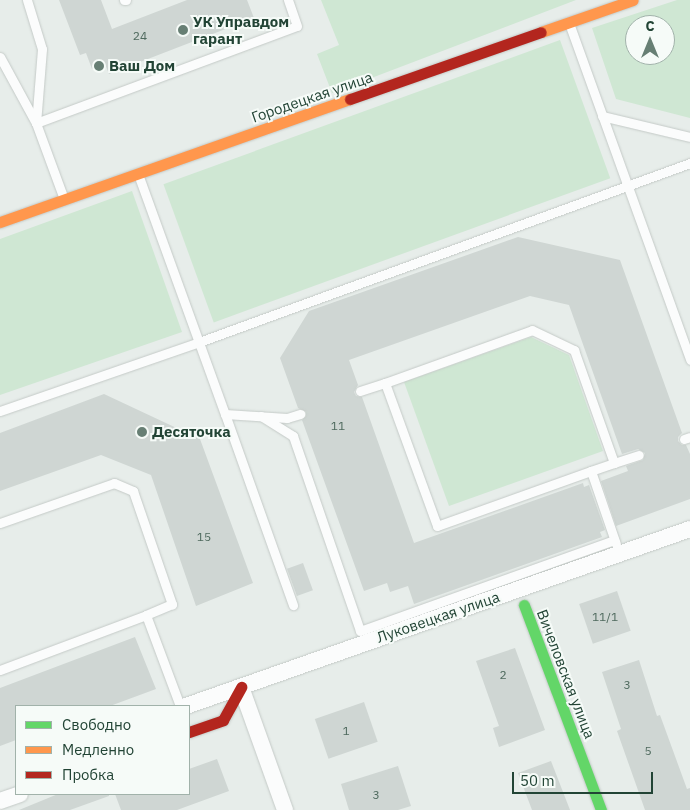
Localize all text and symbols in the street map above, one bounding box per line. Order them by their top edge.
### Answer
place label: УК Управдом гарант [193,12,289,47]
north arrow [625,15,675,65]
text: С [645,17,655,35]
marker: УК Управдом гарант [177,24,189,36]
house number: 24 [133,29,147,43]
place label: Ваш Дом [109,57,175,75]
marker: Ваш Дом [93,60,105,72]
street label: Городецкая улица [249,68,375,126]
house number: 11 [331,419,345,433]
place label: Десяточка [152,423,231,441]
marker: Десяточка [136,426,148,438]
house number: 15 [197,530,211,544]
street label: Луковецкая улица [374,587,502,647]
street label: Вичеловская улица [533,607,599,741]
house number: 11/1 [592,610,618,624]
house number: 2 [499,668,507,682]
house number: 3 [623,678,631,692]
legend [15,705,190,795]
text: Свободно [62,715,131,734]
house number: 1 [342,724,350,738]
text: Медленно [62,740,134,759]
house number: 5 [644,744,652,758]
scale bar [515,762,656,794]
text: Пробка [62,765,114,784]
text: 50 m [520,771,555,790]
house number: 3 [372,788,380,802]

